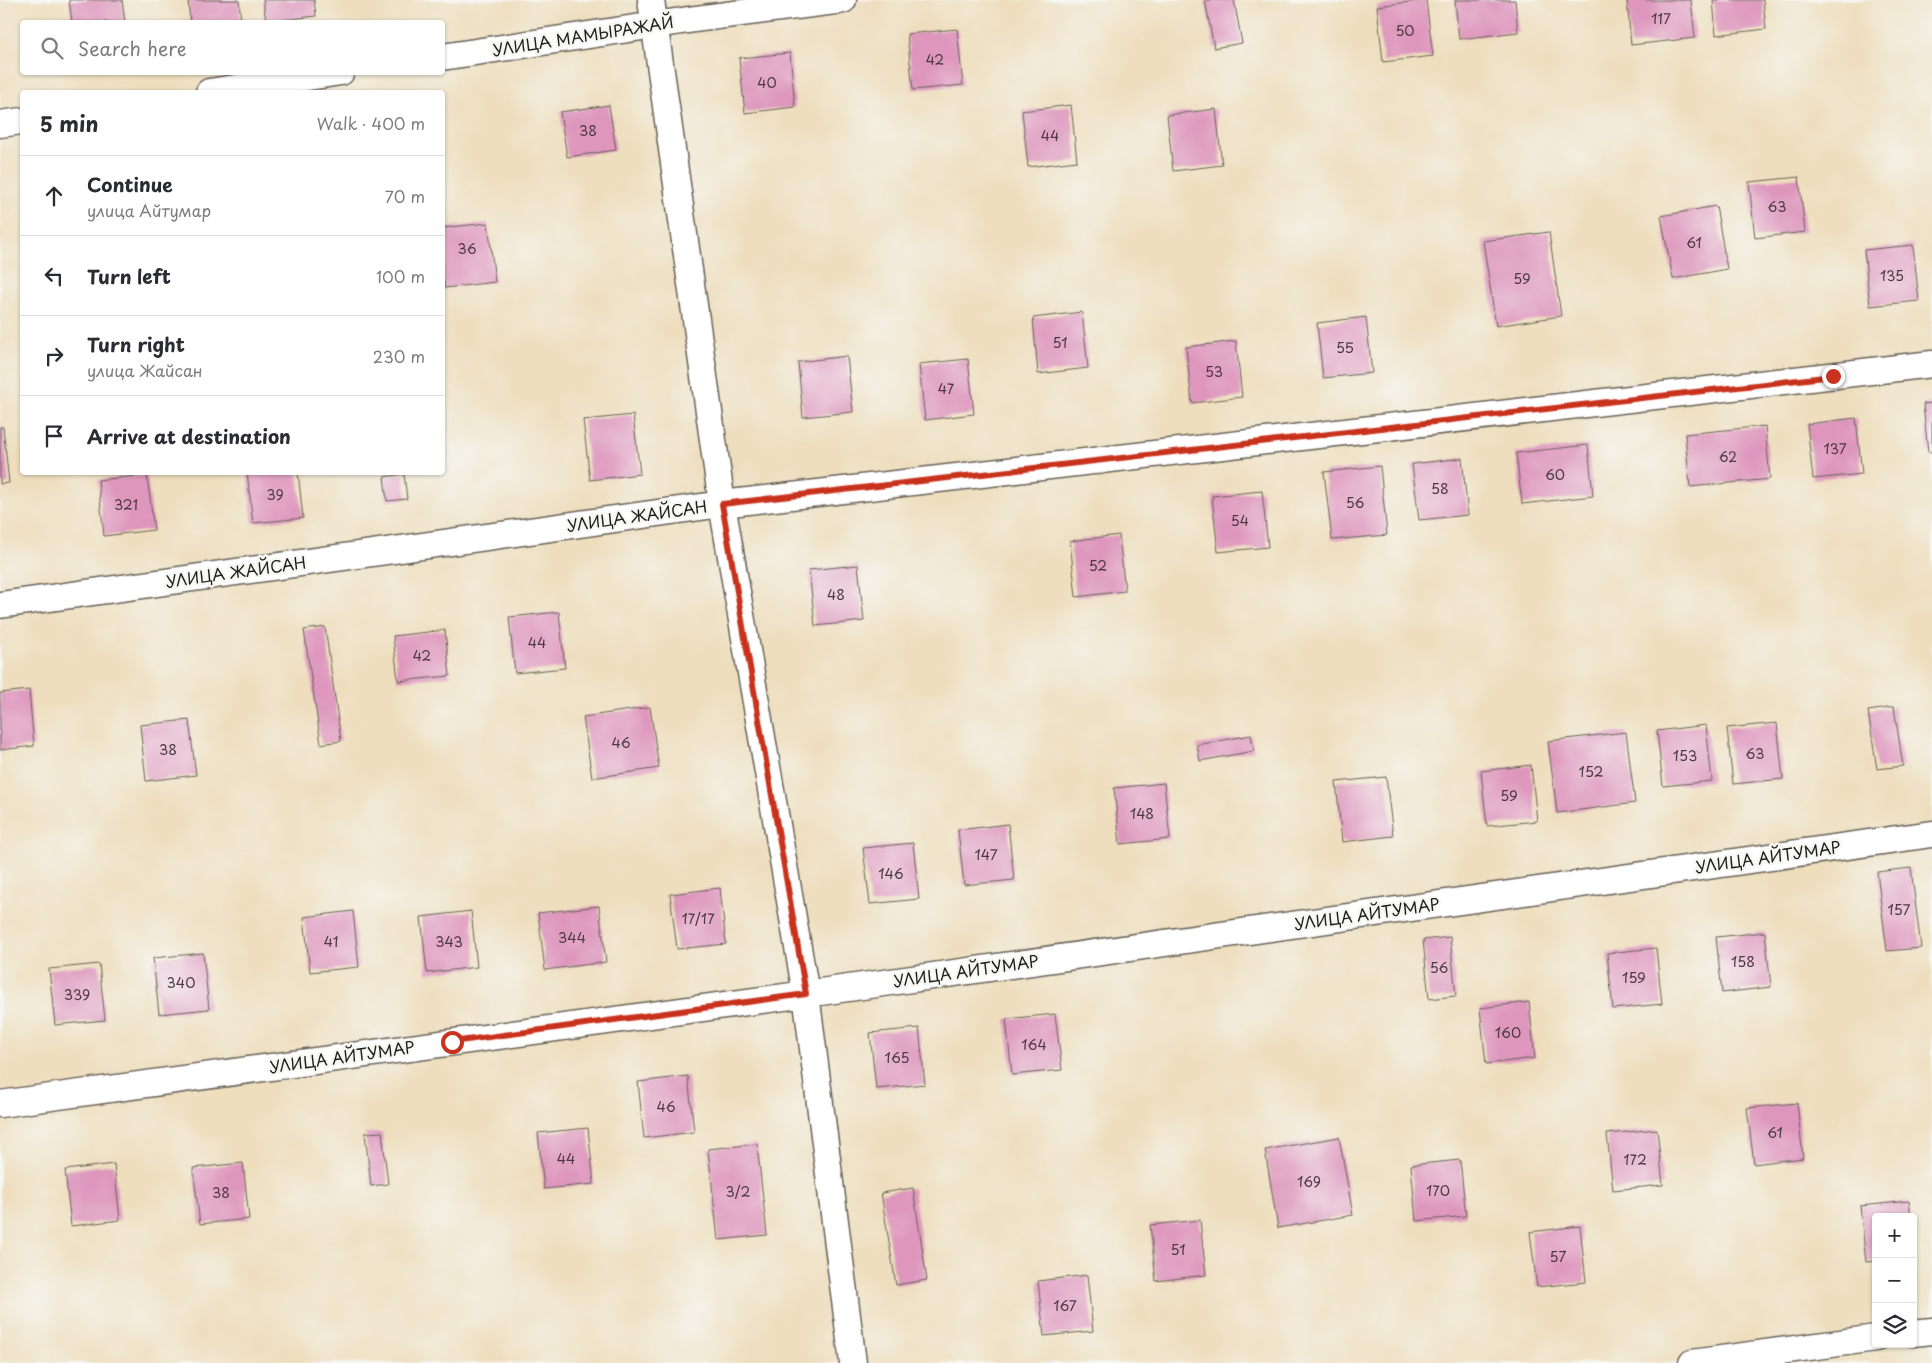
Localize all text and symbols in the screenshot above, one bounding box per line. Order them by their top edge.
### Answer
house number: 117 [1651,8,1671,29]
street label: УЛИЦА МАМЫРАЖАЙ [491,9,675,61]
search box [20,20,445,75]
house number: 50 [1395,20,1415,41]
icon: search [38,34,66,62]
text: Search here [78,34,187,62]
house number: 42 [926,49,944,70]
house number: 40 [757,72,777,93]
text: 5 min [40,107,98,139]
text: Walk · 400 m [317,111,425,135]
house number: 38 [579,120,597,141]
house number: 44 [1041,125,1059,146]
text: Continue [87,170,173,198]
icon: ahead [40,182,68,210]
text: 70 m [385,184,425,208]
house number: 63 [1768,196,1786,217]
text: улица Айтумар [87,198,211,222]
house number: 61 [1686,232,1702,253]
house number: 36 [457,238,477,259]
icon: left [40,262,68,290]
text: Turn left [87,262,171,290]
text: 100 m [376,264,425,288]
house number: 135 [1880,265,1904,286]
house number: 59 [1513,268,1531,289]
text: Turn right [87,330,185,358]
house number: 51 [1053,332,1067,353]
house number: 55 [1336,337,1354,358]
icon: right [40,342,68,370]
text: 230 m [373,344,425,368]
text: улица Жайсан [87,358,203,382]
house number: 53 [1205,361,1223,382]
route end [1822,365,1845,388]
house number: 47 [938,378,955,399]
icon: arrive [40,422,68,450]
text: Arrive at destination [87,422,291,450]
house number: 137 [1823,438,1847,459]
house number: 62 [1719,446,1737,467]
house number: 60 [1545,464,1565,485]
house number: 58 [1431,478,1449,499]
house number: 39 [266,484,284,505]
house number: 56 [1346,492,1365,513]
street label: УЛИЦА ЖАЙСАН [565,493,709,537]
house number: 321 [114,494,138,515]
house number: 54 [1231,510,1249,531]
street label: УЛИЦА ЖАЙСАН [164,549,308,593]
house number: 52 [1089,555,1107,576]
house number: 48 [827,584,845,605]
house number: 44 [528,632,546,653]
house number: 42 [413,645,431,666]
house number: 46 [611,732,631,753]
house number: 38 [159,739,177,760]
house number: 63 [1746,743,1764,764]
house number: 153 [1673,745,1697,766]
house number: 152 [1579,761,1603,782]
house number: 59 [1500,785,1518,806]
house number: 148 [1130,803,1154,824]
street label: УЛИЦА АЙТУМАР [1694,834,1842,878]
house number: 147 [974,844,998,865]
house number: 146 [878,863,904,884]
street label: УЛИЦА АЙТУМАР [1293,891,1441,935]
house number: 157 [1888,899,1911,920]
house number: 17/17 [681,908,715,929]
house number: 344 [558,927,586,948]
house number: 41 [324,931,338,952]
house number: 343 [435,931,463,952]
street label: УЛИЦА АЙТУМАР [892,948,1040,992]
house number: 158 [1731,951,1755,972]
house number: 56 [1430,957,1449,978]
house number: 159 [1622,967,1646,988]
house number: 340 [167,972,195,993]
house number: 339 [64,984,90,1005]
house number: 160 [1495,1022,1521,1043]
route start [441,1031,464,1054]
street label: УЛИЦА АЙТУМАР [268,1034,416,1078]
house number: 164 [1021,1034,1047,1055]
house number: 165 [885,1047,909,1068]
house number: 46 [656,1096,676,1117]
house number: 61 [1767,1122,1783,1143]
house number: 44 [557,1148,575,1169]
house number: 172 [1623,1149,1647,1170]
house number: 169 [1297,1171,1321,1192]
house number: 170 [1426,1180,1450,1201]
house number: 3/2 [726,1181,750,1202]
house number: 38 [212,1182,230,1203]
map controls [1872,1213,1917,1348]
button: + [1872,1213,1917,1258]
house number: 51 [1171,1239,1185,1260]
house number: 57 [1550,1246,1566,1267]
button: − [1872,1258,1917,1303]
house number: 167 [1053,1295,1077,1316]
button: layers [1872,1303,1917,1348]

